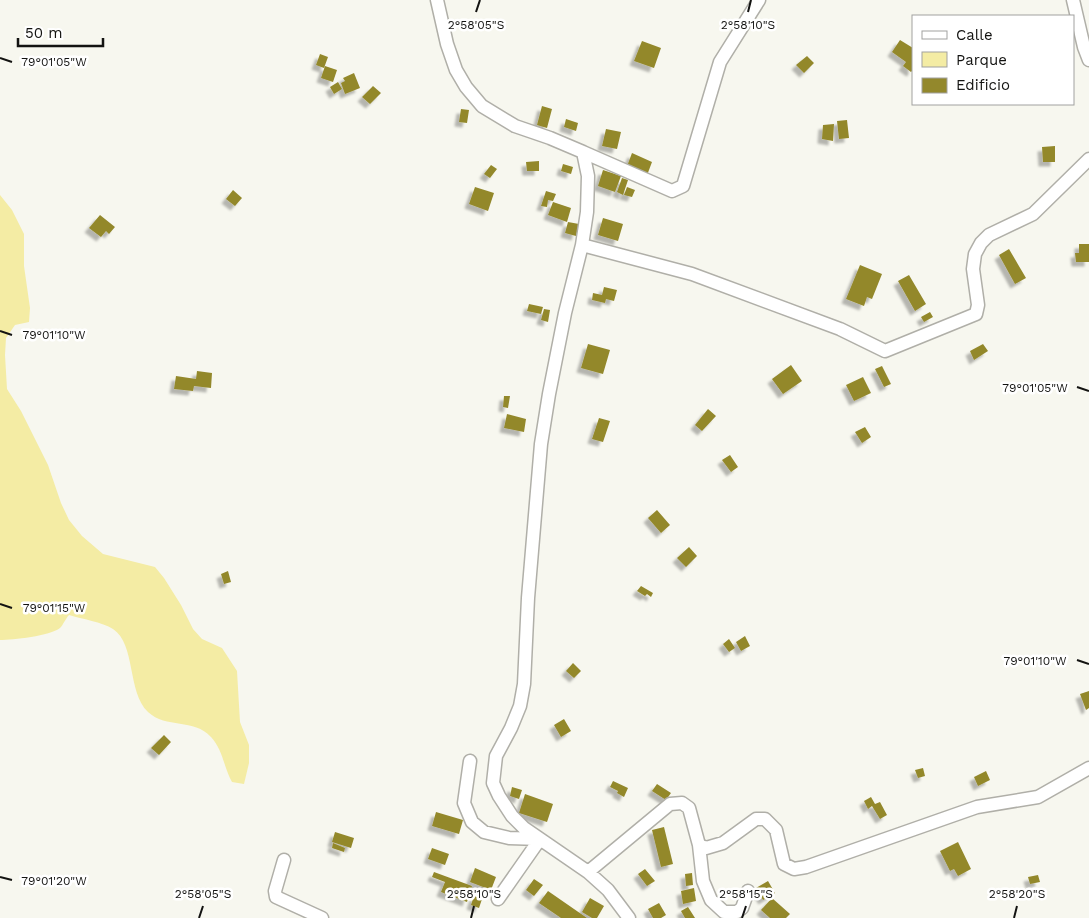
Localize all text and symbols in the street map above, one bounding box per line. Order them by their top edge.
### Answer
scale bar [18,15,102,47]
legend [912,15,1074,105]
text: 2°58'05"S [448,18,504,32]
text: 2°58'10"S [721,18,775,32]
text: 50 m [25,24,62,42]
text: Calle [956,26,993,44]
text: Parque [956,51,1007,69]
text: 79°01'05"W [21,55,87,69]
text: Edificio [956,76,1010,94]
text: 79°01'10"W [22,328,86,342]
text: 79°01'05"W [1002,381,1068,395]
text: 79°01'15"W [23,601,86,615]
text: 79°01'10"W [1003,654,1067,668]
text: 79°01'20"W [21,874,87,888]
text: 2°58'05"S [175,887,231,901]
text: 2°58'10"S [447,887,501,901]
text: 2°58'15"S [719,887,773,901]
text: 2°58'20"S [989,887,1045,901]

